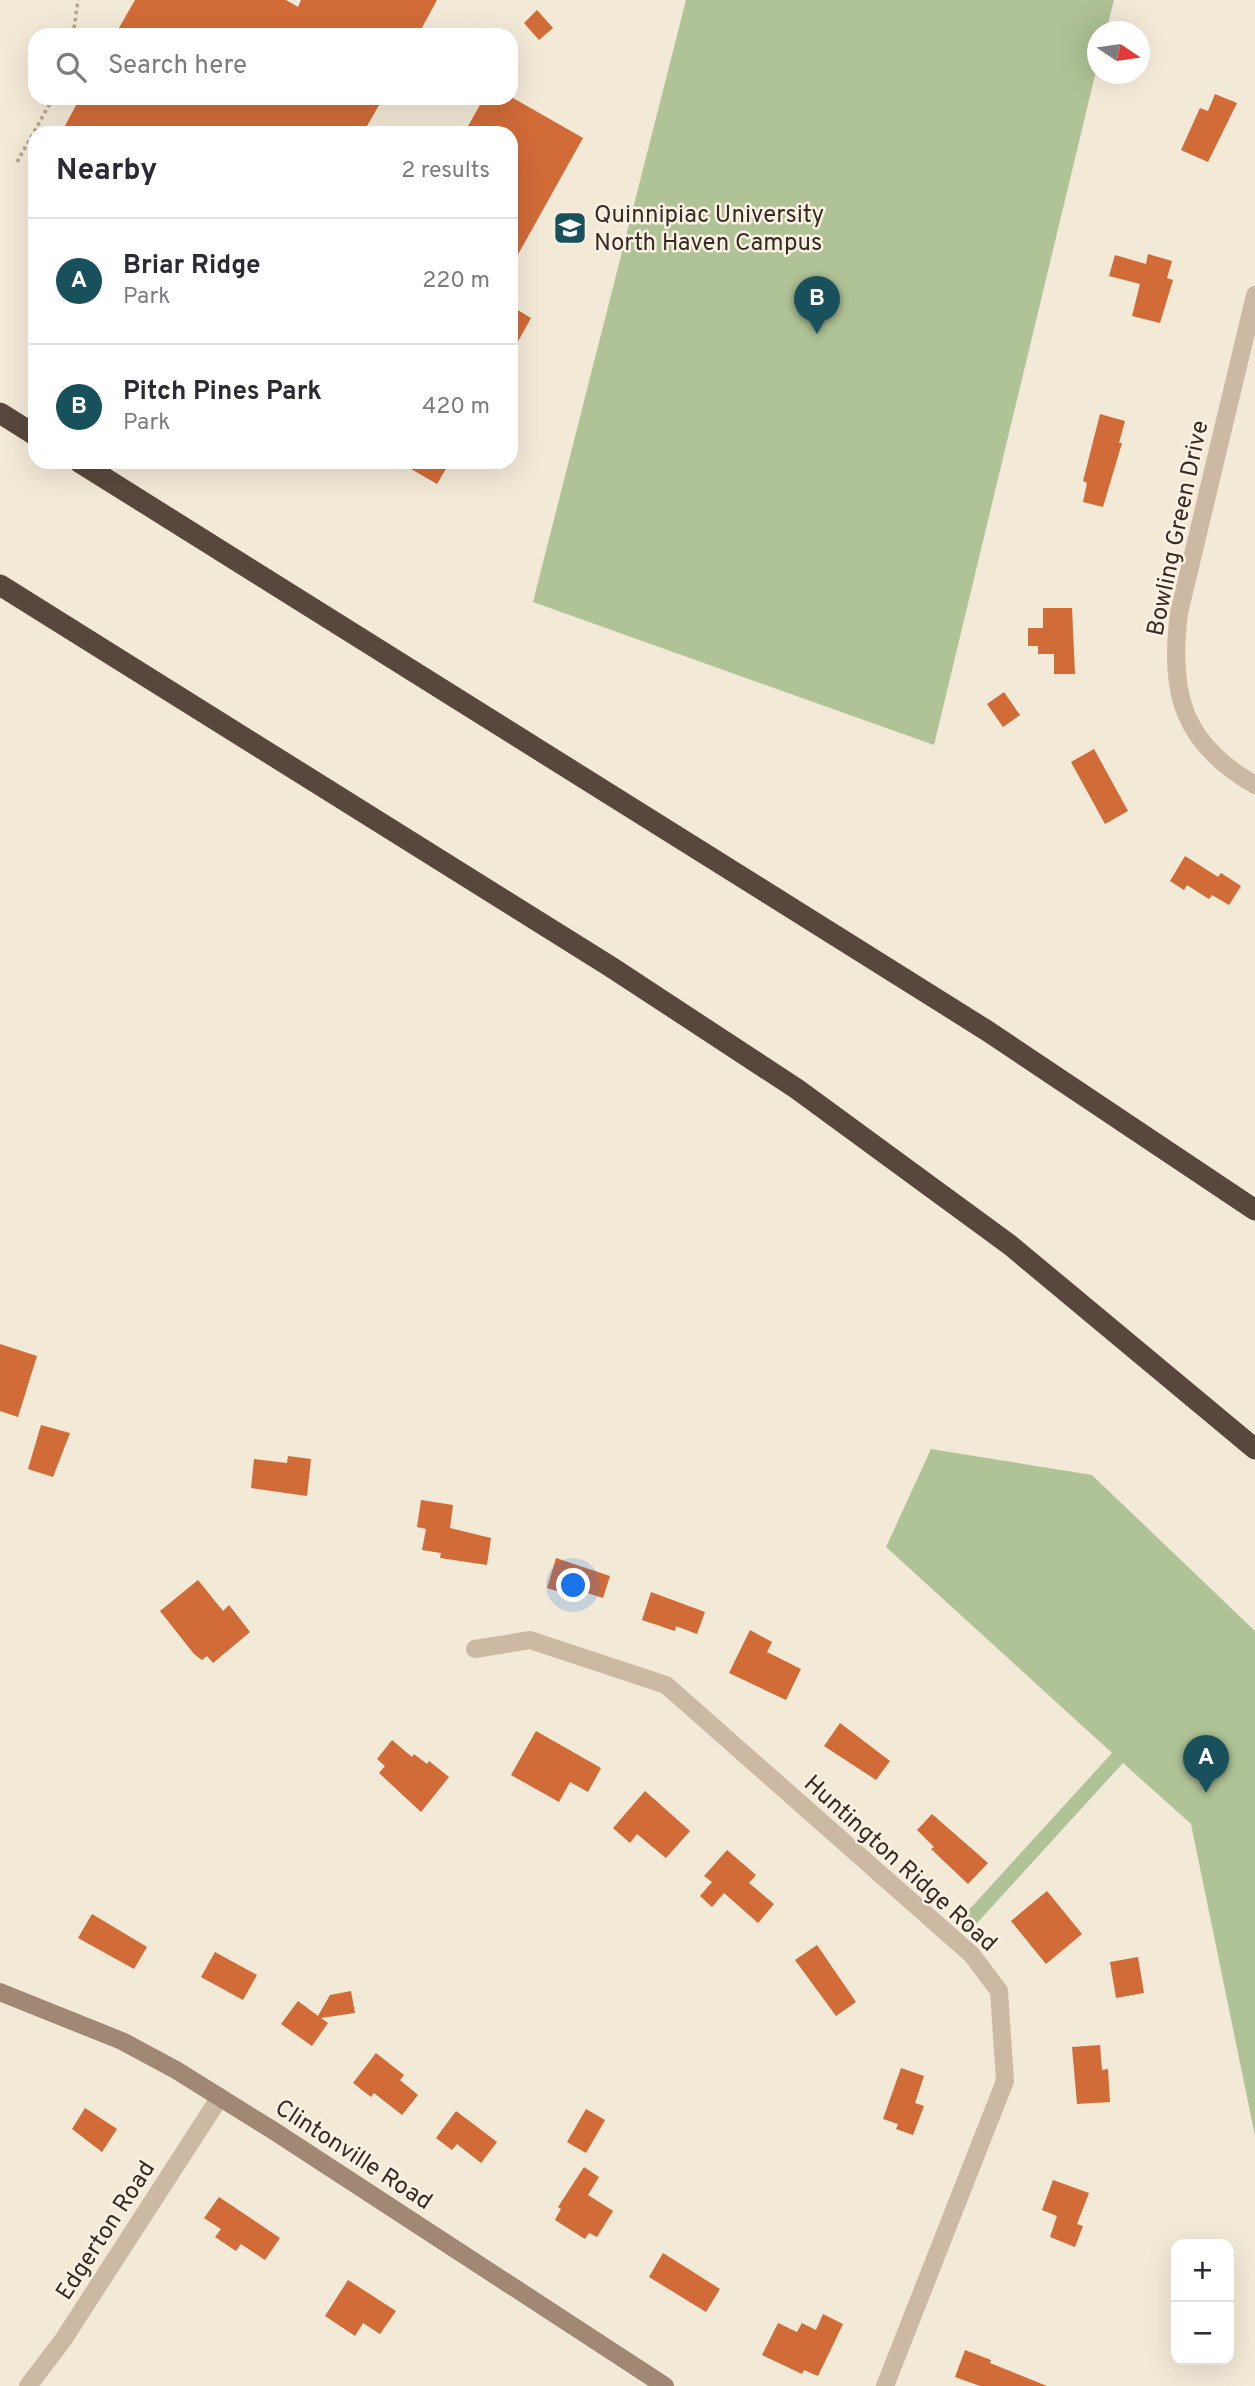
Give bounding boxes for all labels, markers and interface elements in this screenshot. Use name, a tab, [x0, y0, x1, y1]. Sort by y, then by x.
north arrow	[1087, 21, 1150, 84]
search box	[28, 28, 518, 105]
icon: search	[52, 48, 90, 86]
text: Search here	[108, 50, 247, 83]
text: Nearby	[56, 153, 157, 190]
text: 2 results	[401, 157, 490, 186]
place label: Quinnipiac University North Haven Campus	[594, 201, 824, 259]
school or university icon: Quinnipiac University North Haven Campus	[551, 209, 589, 247]
text: Briar Ridge	[123, 250, 261, 283]
text: A	[71, 267, 87, 296]
text: 220 m	[422, 267, 490, 296]
pin: B	[794, 276, 840, 334]
text: Park	[123, 283, 170, 312]
text: Pitch Pines Park	[123, 376, 322, 409]
text: B	[71, 393, 87, 422]
text: 420 m	[422, 393, 490, 422]
text: Park	[123, 409, 170, 438]
street label: Bowling Green Drive	[1141, 418, 1216, 639]
your location	[556, 1568, 590, 1602]
pin: A	[1183, 1735, 1229, 1793]
street label: Huntington Ridge Road	[797, 1770, 1003, 1959]
street label: Clintonville Road	[269, 2094, 437, 2218]
street label: Edgerton Road	[51, 2156, 163, 2306]
map controls	[1171, 2239, 1234, 2365]
button: +	[1171, 2239, 1234, 2302]
button: −	[1171, 2302, 1234, 2365]

